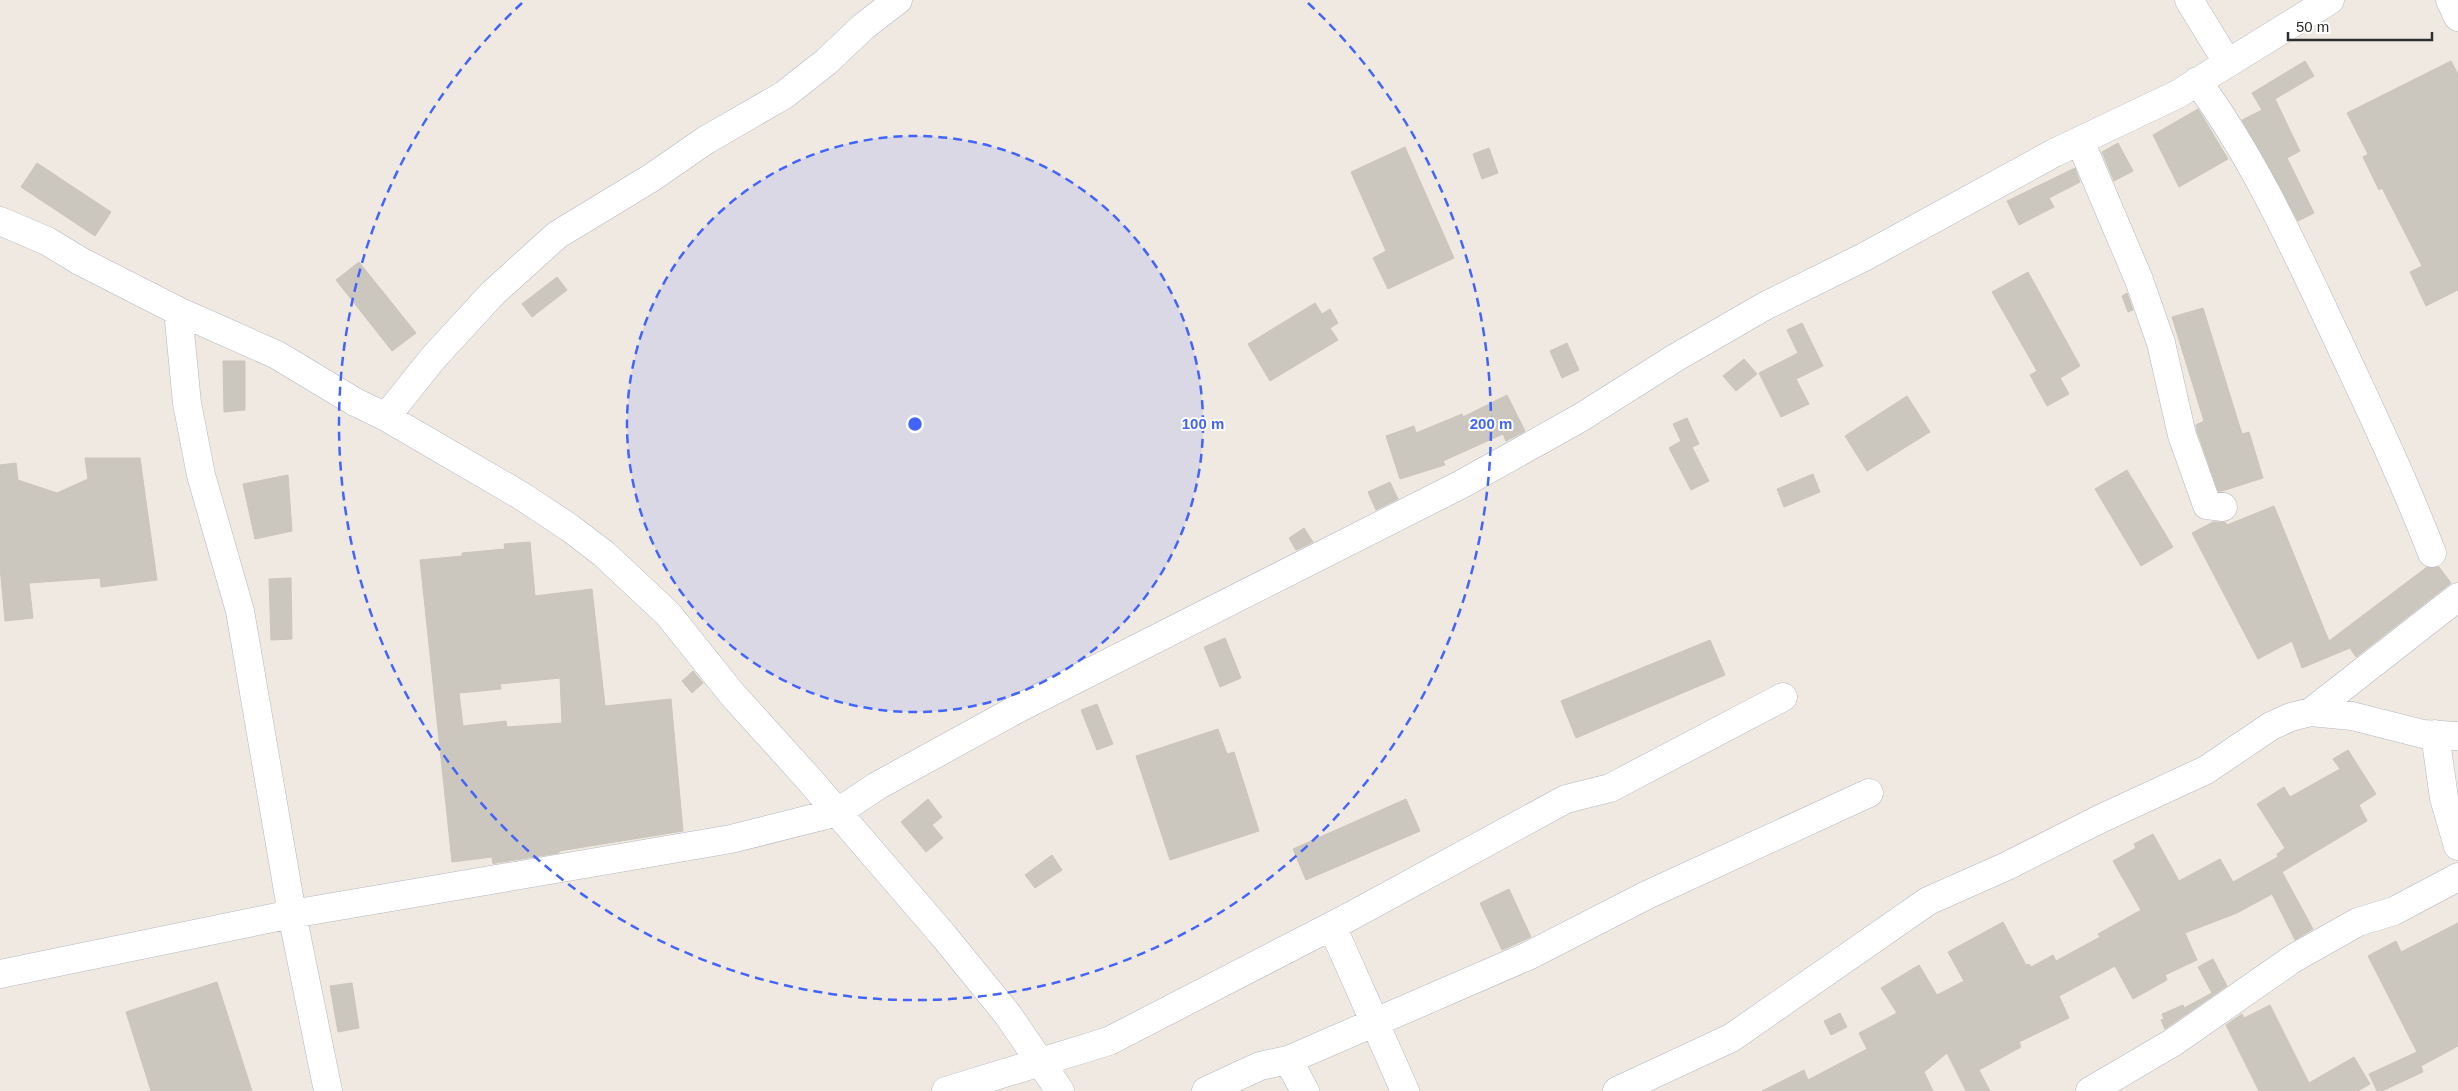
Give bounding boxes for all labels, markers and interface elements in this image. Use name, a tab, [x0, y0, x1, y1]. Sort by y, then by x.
scale bar	[2288, 10, 2432, 42]
text: 50 m	[2296, 18, 2329, 35]
centre of rings	[906, 415, 924, 433]
text: 100 m	[1182, 415, 1224, 432]
text: 200 m	[1470, 415, 1512, 432]

